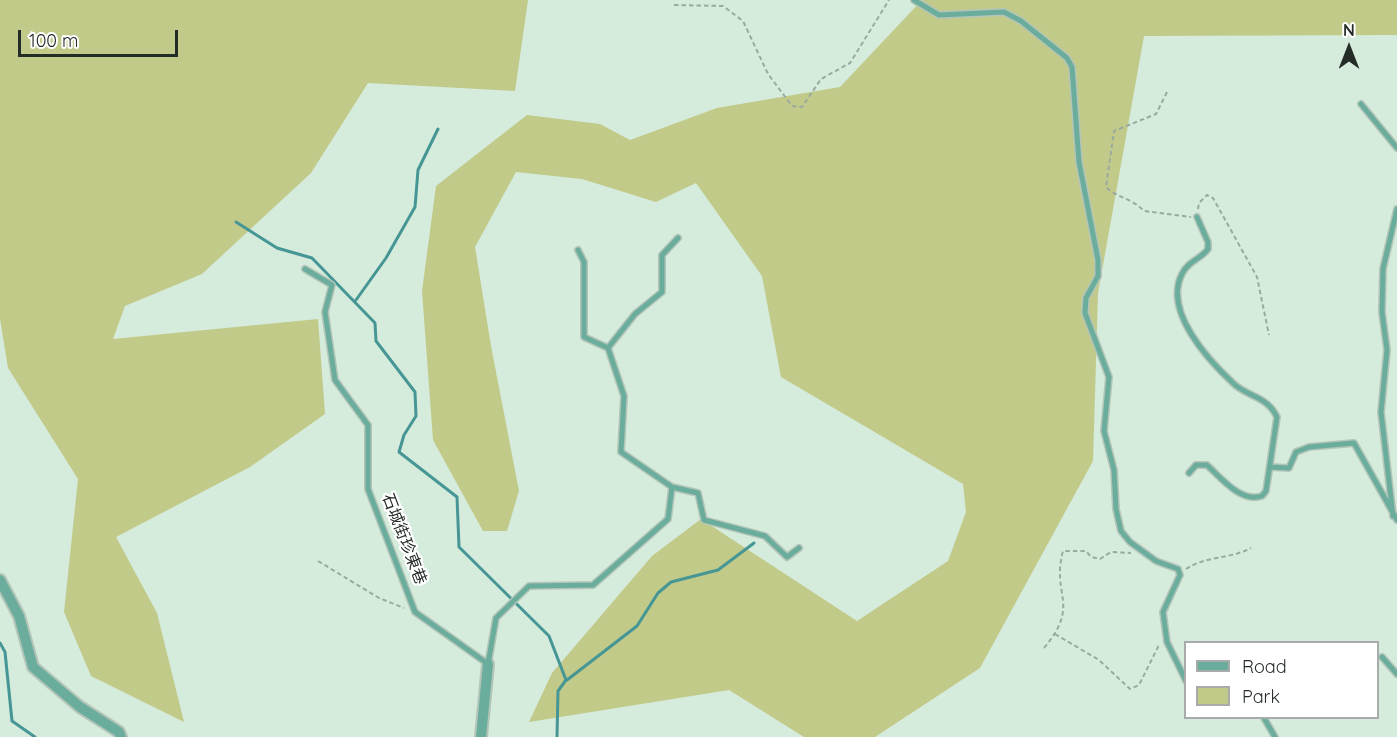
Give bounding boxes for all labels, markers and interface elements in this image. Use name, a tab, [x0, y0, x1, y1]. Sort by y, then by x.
scale bar	[21, 18, 182, 56]
north arrow	[1319, 18, 1379, 78]
text: N	[1343, 20, 1355, 40]
text: 100 m	[29, 29, 78, 52]
street label: 石城街珍東巷	[378, 491, 430, 587]
legend	[1184, 641, 1379, 719]
text: Road	[1242, 655, 1287, 678]
text: Park	[1242, 685, 1280, 708]

